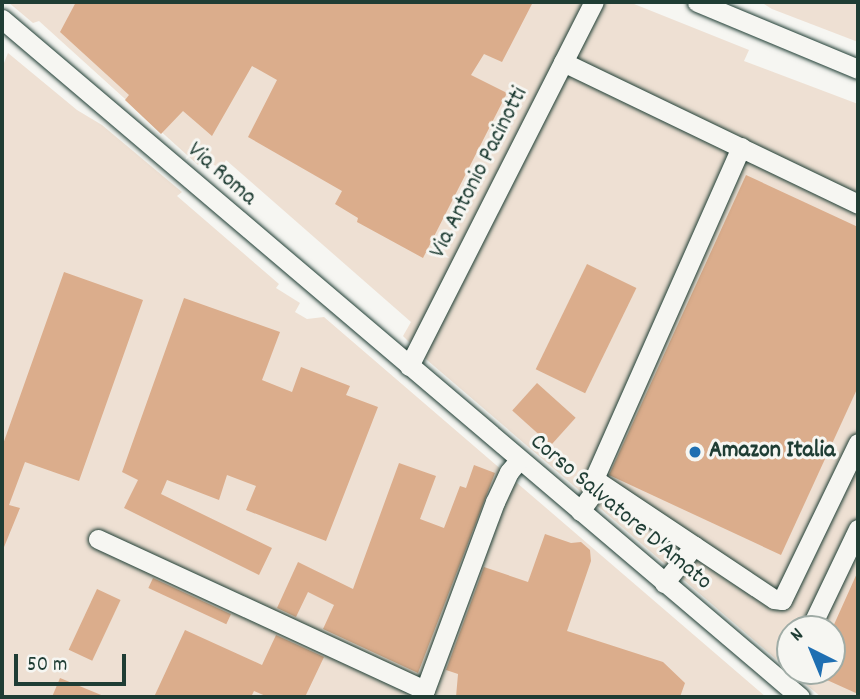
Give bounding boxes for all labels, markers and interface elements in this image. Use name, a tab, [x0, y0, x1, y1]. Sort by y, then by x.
street label: Via Antonio Pacinotti	[424, 83, 536, 263]
street label: Via Roma	[180, 137, 262, 213]
street label: Corso Salvatore D'Amato	[523, 429, 717, 597]
place label: Amazon Italia	[709, 438, 835, 466]
marker: Amazon Italia	[687, 444, 703, 460]
north arrow	[776, 615, 846, 685]
text: N	[785, 623, 810, 649]
scale bar	[18, 640, 130, 684]
text: 50 m	[27, 651, 67, 681]

